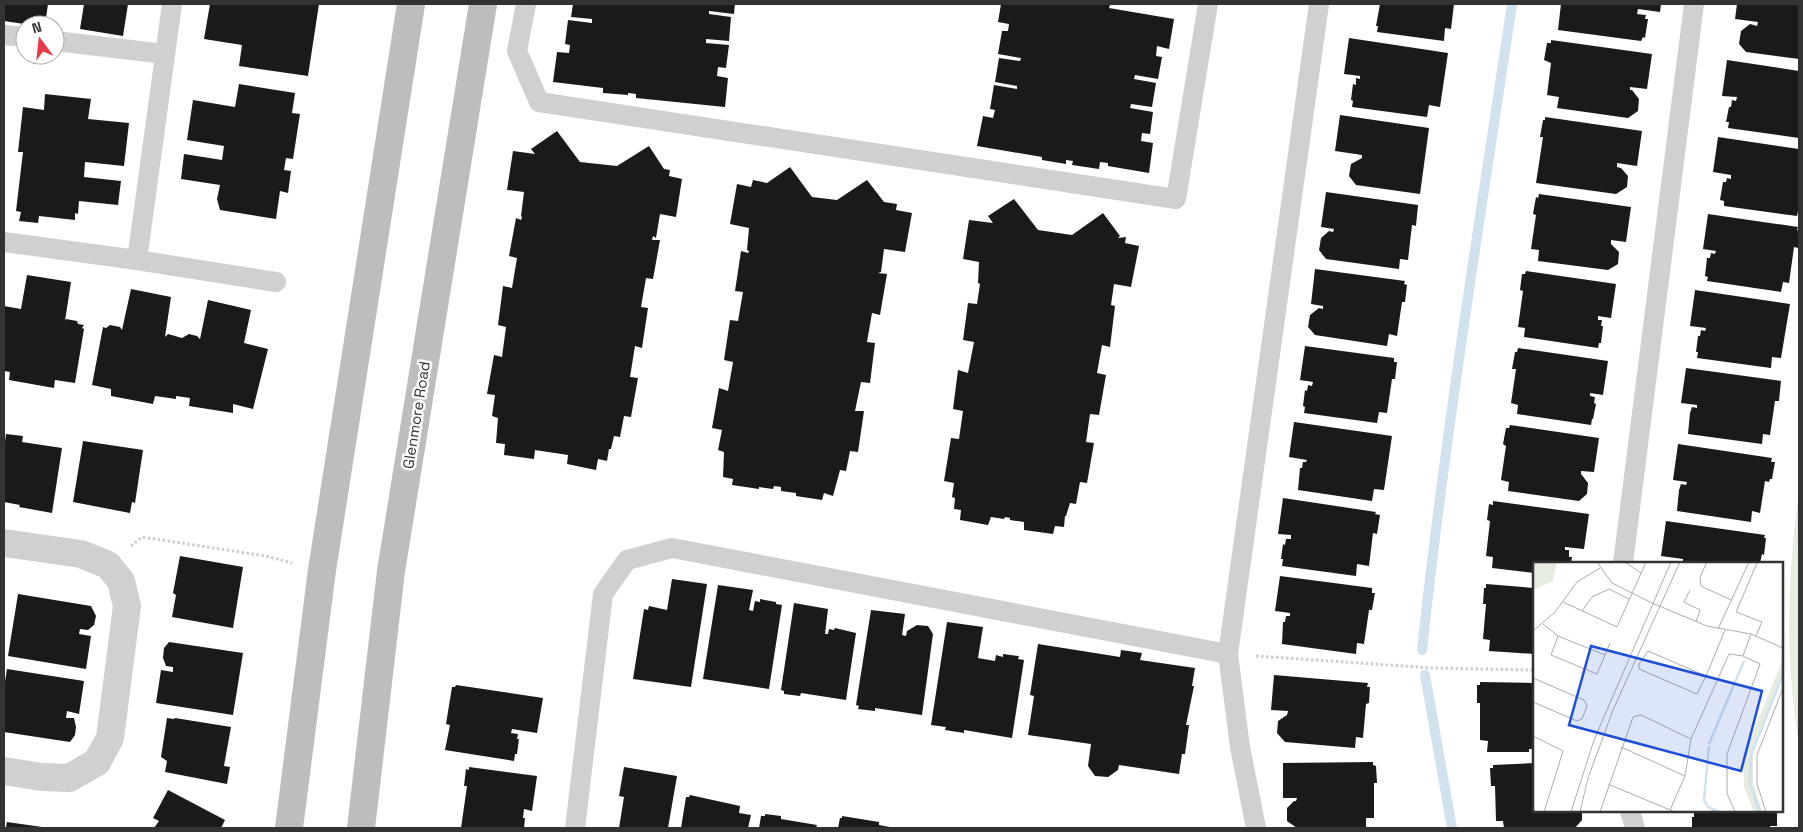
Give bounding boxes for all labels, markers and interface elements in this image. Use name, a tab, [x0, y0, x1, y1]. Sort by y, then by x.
north arrow	[15, 15, 65, 65]
text: N	[30, 18, 44, 37]
street label: Glenmore Road	[398, 360, 434, 470]
inset map	[1533, 562, 1783, 812]

